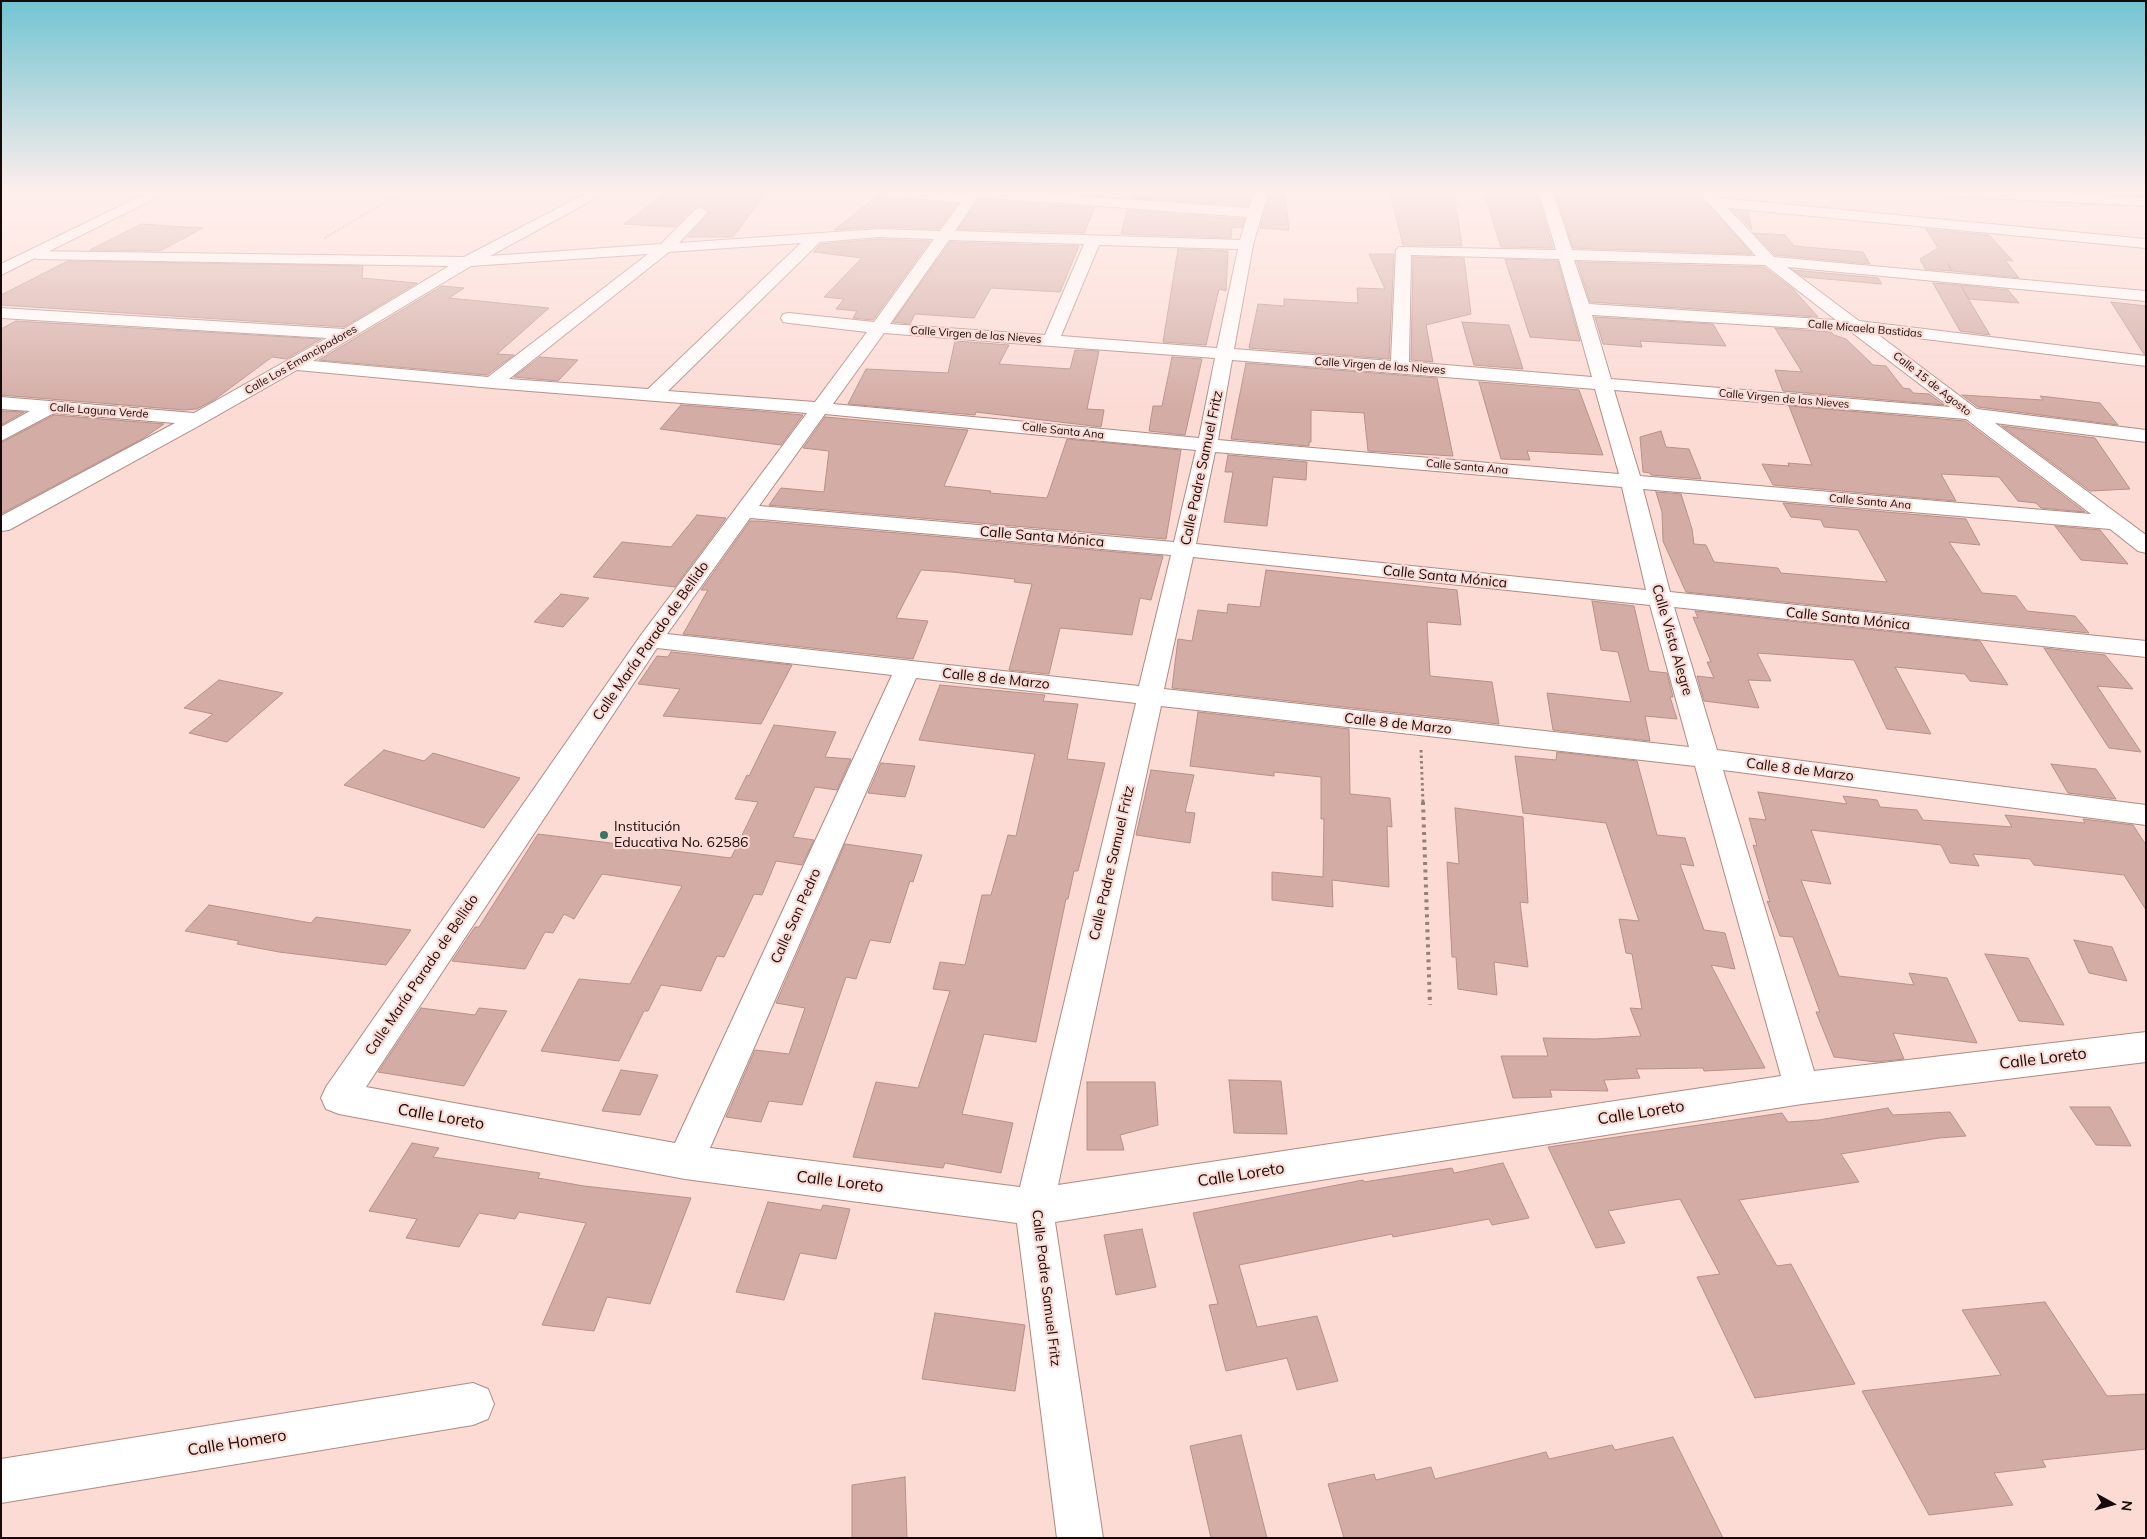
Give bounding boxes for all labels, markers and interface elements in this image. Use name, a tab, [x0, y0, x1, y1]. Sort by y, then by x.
street label: Calle Micaela Bastidas	[1807, 317, 1923, 341]
street label: Calle Los Emancipadores	[243, 322, 359, 398]
street label: Calle Virgen de las Nieves	[910, 324, 1042, 346]
street label: Calle 15 de Agosto	[1890, 349, 1974, 419]
street label: Calle Virgen de las Nieves	[1314, 355, 1446, 377]
street label: Calle Virgen de las Nieves	[1718, 387, 1850, 411]
street label: Calle Padre Samuel Fritz	[1177, 389, 1227, 547]
street label: Calle Laguna Verde	[49, 401, 149, 421]
street label: Calle Santa Ana	[1021, 420, 1105, 442]
street label: Calle Santa Ana	[1425, 457, 1509, 477]
street label: Calle Santa Ana	[1828, 492, 1912, 512]
street label: Calle Santa Mónica	[979, 523, 1105, 551]
street label: Calle María Parado de Bellido	[590, 558, 712, 724]
street label: Calle Santa Mónica	[1382, 562, 1508, 592]
street label: Calle Vista Alegre	[1648, 582, 1696, 698]
street label: Calle Santa Mónica	[1785, 604, 1911, 634]
street label: Calle 8 de Marzo	[941, 665, 1051, 693]
street label: Calle 8 de Marzo	[1343, 710, 1453, 738]
street label: Calle 8 de Marzo	[1745, 755, 1855, 785]
street label: Calle Padre Samuel Fritz	[1086, 784, 1138, 942]
place label: Institución Educativa No. 62586	[614, 819, 749, 852]
marker: Institución Educativa No. 62586	[598, 829, 610, 841]
street label: Calle San Pedro	[767, 866, 825, 966]
street label: Calle María Parado de Bellido	[362, 891, 482, 1059]
street label: Calle Loreto	[1998, 1044, 2088, 1074]
street label: Calle Loreto	[1596, 1097, 1686, 1129]
street label: Calle Loreto	[396, 1100, 486, 1134]
street label: Calle Loreto	[1196, 1159, 1286, 1191]
street label: Calle Loreto	[795, 1167, 885, 1197]
street label: Calle Padre Samuel Fritz	[1028, 1209, 1064, 1367]
street label: Calle Homero	[186, 1426, 288, 1460]
north arrow	[2087, 1479, 2137, 1529]
text: N	[2117, 1499, 2136, 1512]

